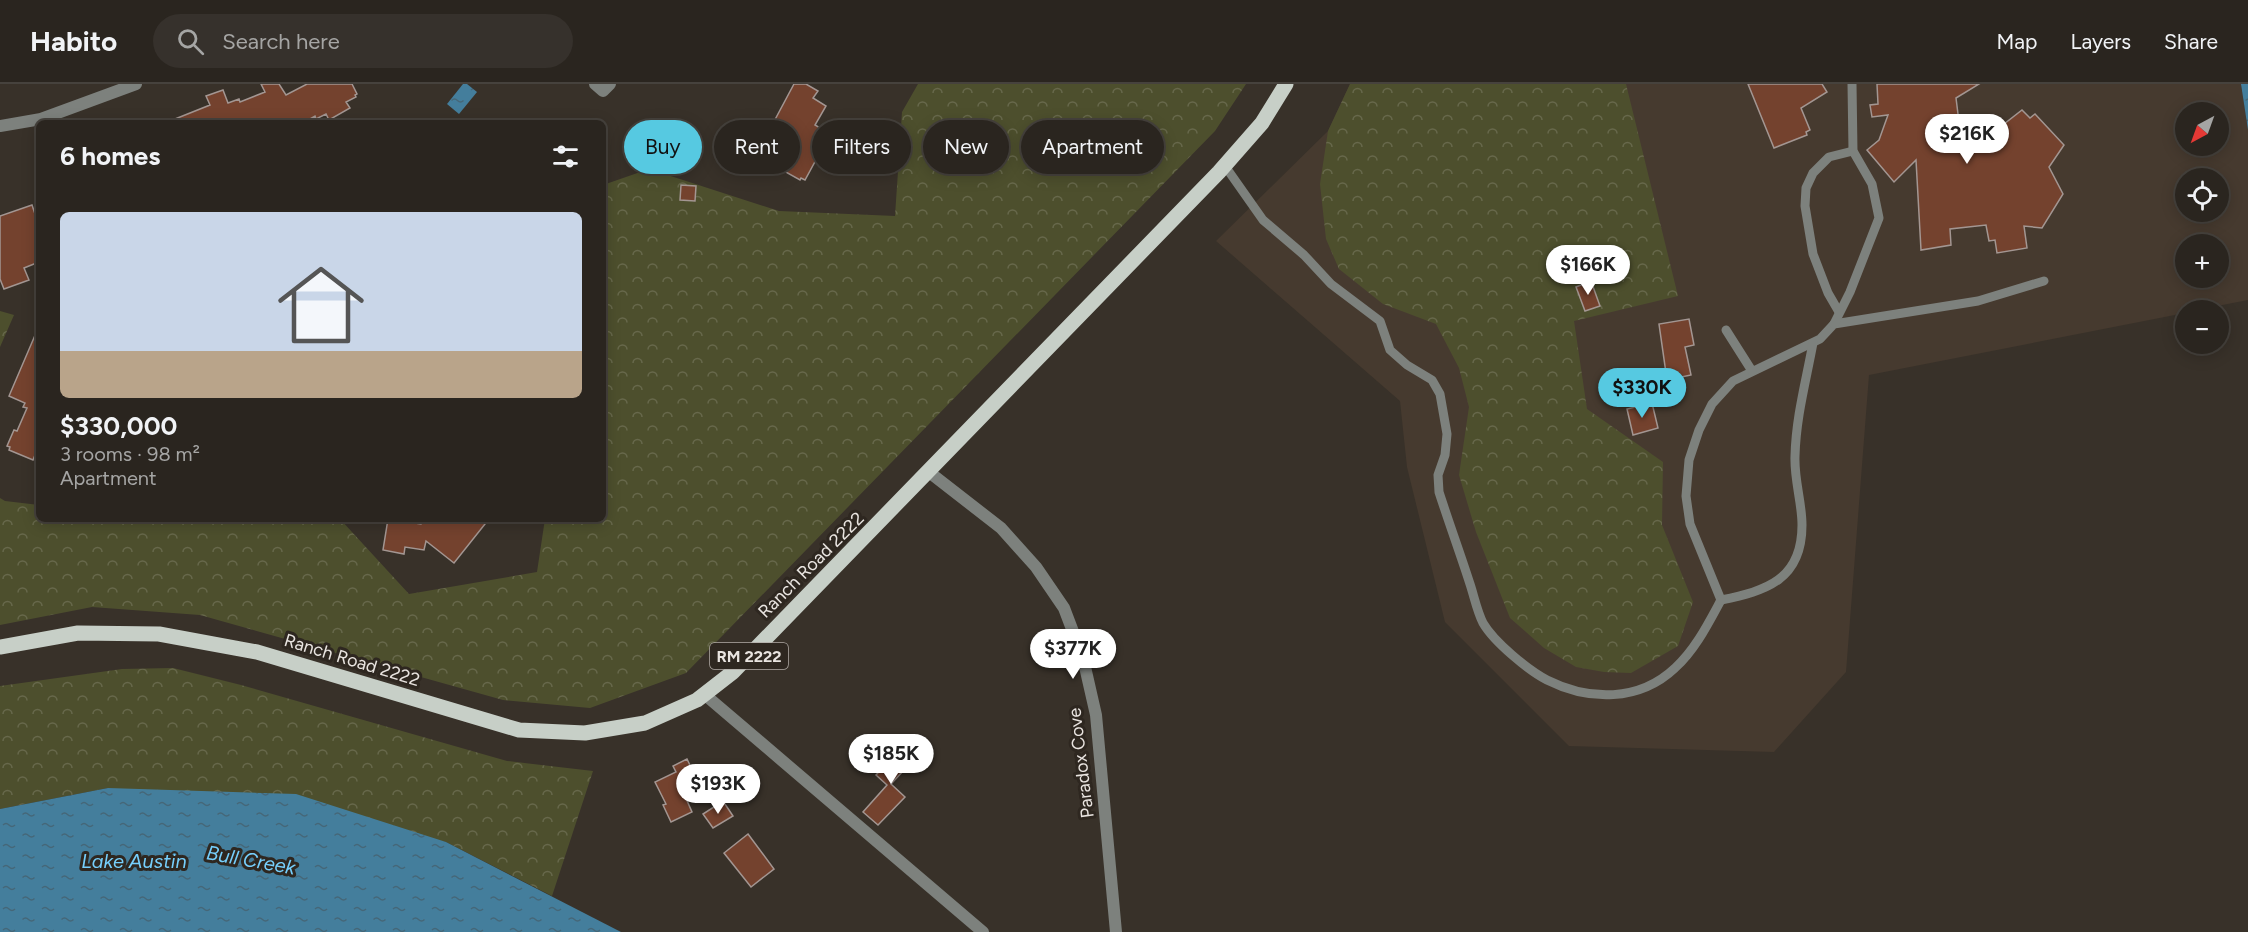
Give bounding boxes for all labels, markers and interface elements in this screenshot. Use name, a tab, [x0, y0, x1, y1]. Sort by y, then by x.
search box	[153, 14, 573, 68]
text: Habito	[30, 24, 117, 58]
icon: search	[174, 25, 207, 58]
text: Search here	[222, 28, 340, 55]
text: Map	[1997, 29, 2037, 54]
text: Layers	[2070, 29, 2131, 54]
text: Share	[2164, 29, 2218, 54]
north arrow	[2175, 102, 2229, 156]
map controls	[2175, 102, 2229, 354]
pin: $216K	[1925, 114, 2009, 165]
chip: Buy	[624, 120, 702, 174]
chip: Rent	[714, 120, 800, 174]
chip: Filters	[812, 120, 911, 174]
chip: New	[923, 120, 1009, 174]
chip: Apartment	[1021, 120, 1164, 174]
text: $216K	[1939, 121, 1995, 145]
text: 6 homes	[60, 140, 160, 172]
icon: filters	[549, 140, 582, 173]
button: locate	[2175, 168, 2229, 222]
button: +	[2175, 234, 2229, 288]
pin: $166K	[1546, 245, 1630, 296]
icon: home	[267, 251, 375, 359]
text: $166K	[1560, 252, 1616, 276]
button: −	[2175, 300, 2229, 354]
pin: $330K	[1600, 368, 1684, 419]
text: $330K	[1612, 375, 1672, 399]
text: $330,000	[60, 410, 177, 442]
text: 3 rooms · 98 m²	[60, 442, 200, 466]
text: Apartment	[60, 466, 157, 490]
street label: Ranch Road 2222	[753, 507, 869, 623]
street label: Ranch Road 2222	[281, 629, 423, 691]
pin: $377K	[1031, 629, 1115, 680]
text: $377K	[1044, 636, 1102, 660]
road number: RM 2222	[710, 643, 788, 669]
street label: Paradox Cove	[1063, 707, 1099, 819]
pin: $185K	[849, 734, 933, 785]
text: $185K	[863, 741, 919, 765]
pin: $193K	[676, 764, 760, 815]
text: $193K	[690, 771, 746, 795]
water label: Bull Creek	[205, 840, 299, 880]
water label: Lake Austin	[81, 849, 187, 873]

